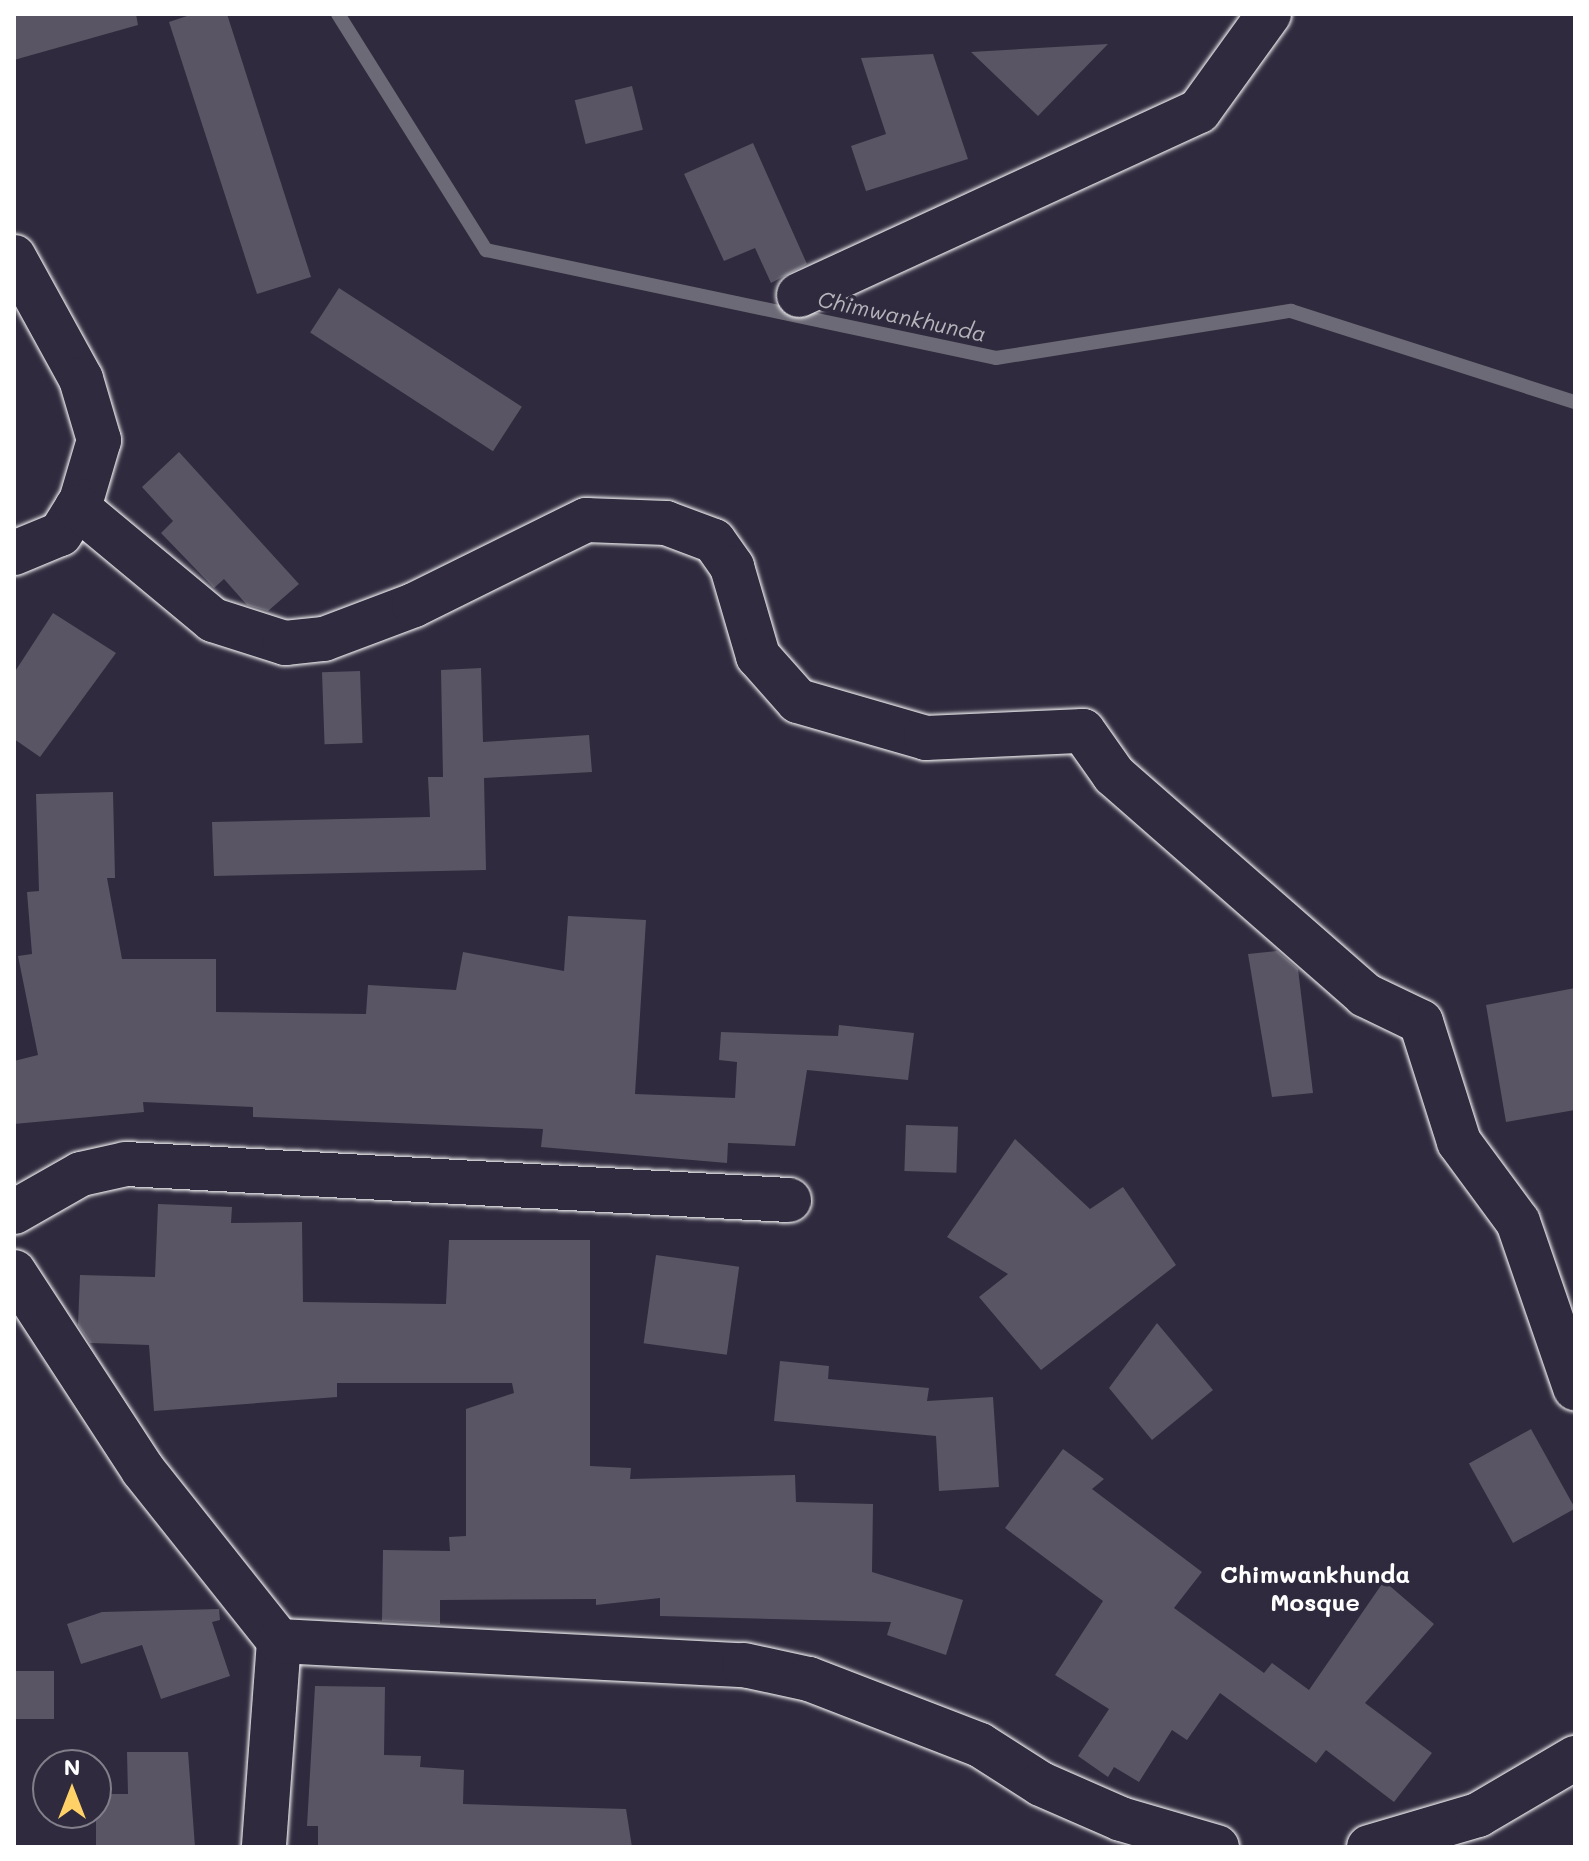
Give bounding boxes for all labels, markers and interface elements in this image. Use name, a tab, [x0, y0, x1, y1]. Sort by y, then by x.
water label: Chimwankhunda	[815, 285, 989, 347]
district label: Chimwankhunda Mosque	[1220, 1560, 1410, 1616]
north arrow	[32, 1749, 112, 1829]
text: N	[64, 1752, 80, 1781]

